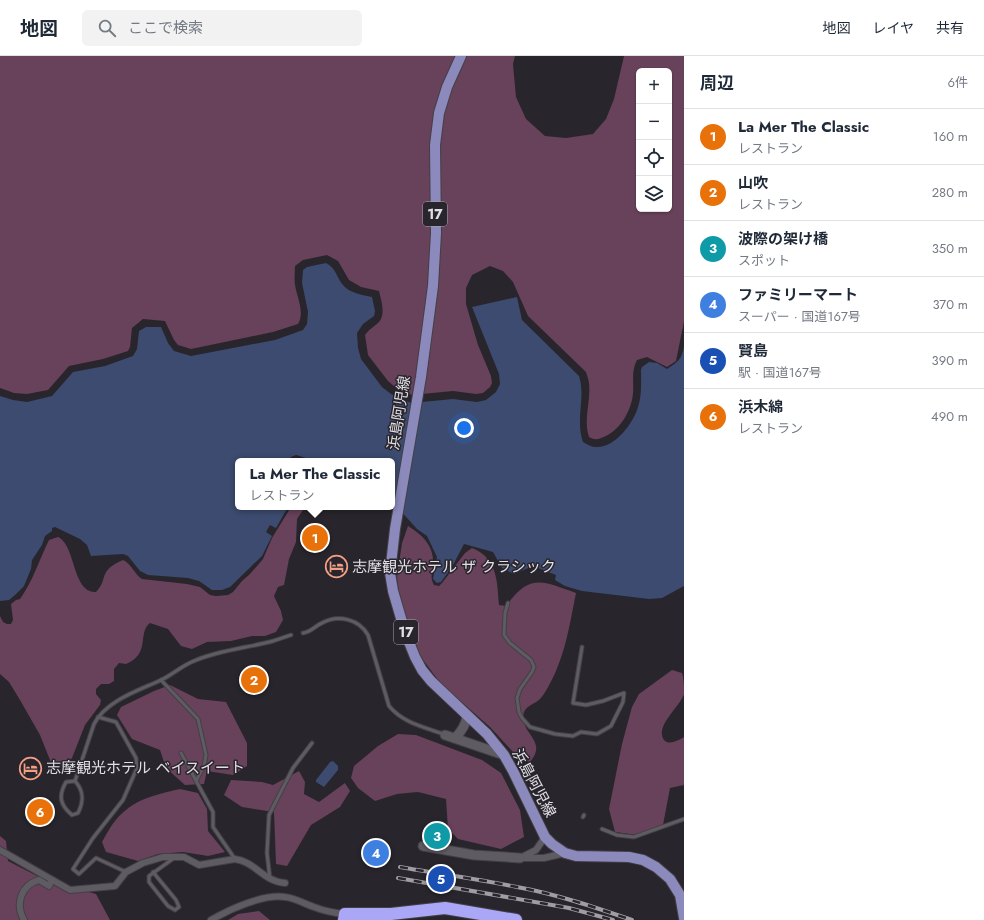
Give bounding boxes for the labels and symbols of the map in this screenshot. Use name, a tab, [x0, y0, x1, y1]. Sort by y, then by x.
road number: 17	[423, 202, 447, 226]
street label: 浜島阿児線	[382, 374, 416, 452]
your location	[454, 418, 474, 438]
pin: 1	[302, 523, 328, 553]
hotel icon: 志摩観光ホテル ザ クラシック	[323, 554, 349, 580]
place label: 志摩観光ホテル ザ クラシック	[352, 556, 556, 578]
road number: 17	[394, 620, 418, 644]
pin: 2	[241, 665, 267, 695]
street label: 浜島阿児線	[507, 745, 561, 821]
hotel icon: 志摩観光ホテル ベイスイート	[18, 755, 44, 781]
place label: 志摩観光ホテル ベイスイート	[46, 757, 245, 779]
pin: 6	[27, 797, 53, 827]
pin: 3	[424, 821, 450, 851]
pin: 4	[363, 838, 389, 868]
pin: 5	[428, 864, 454, 894]

